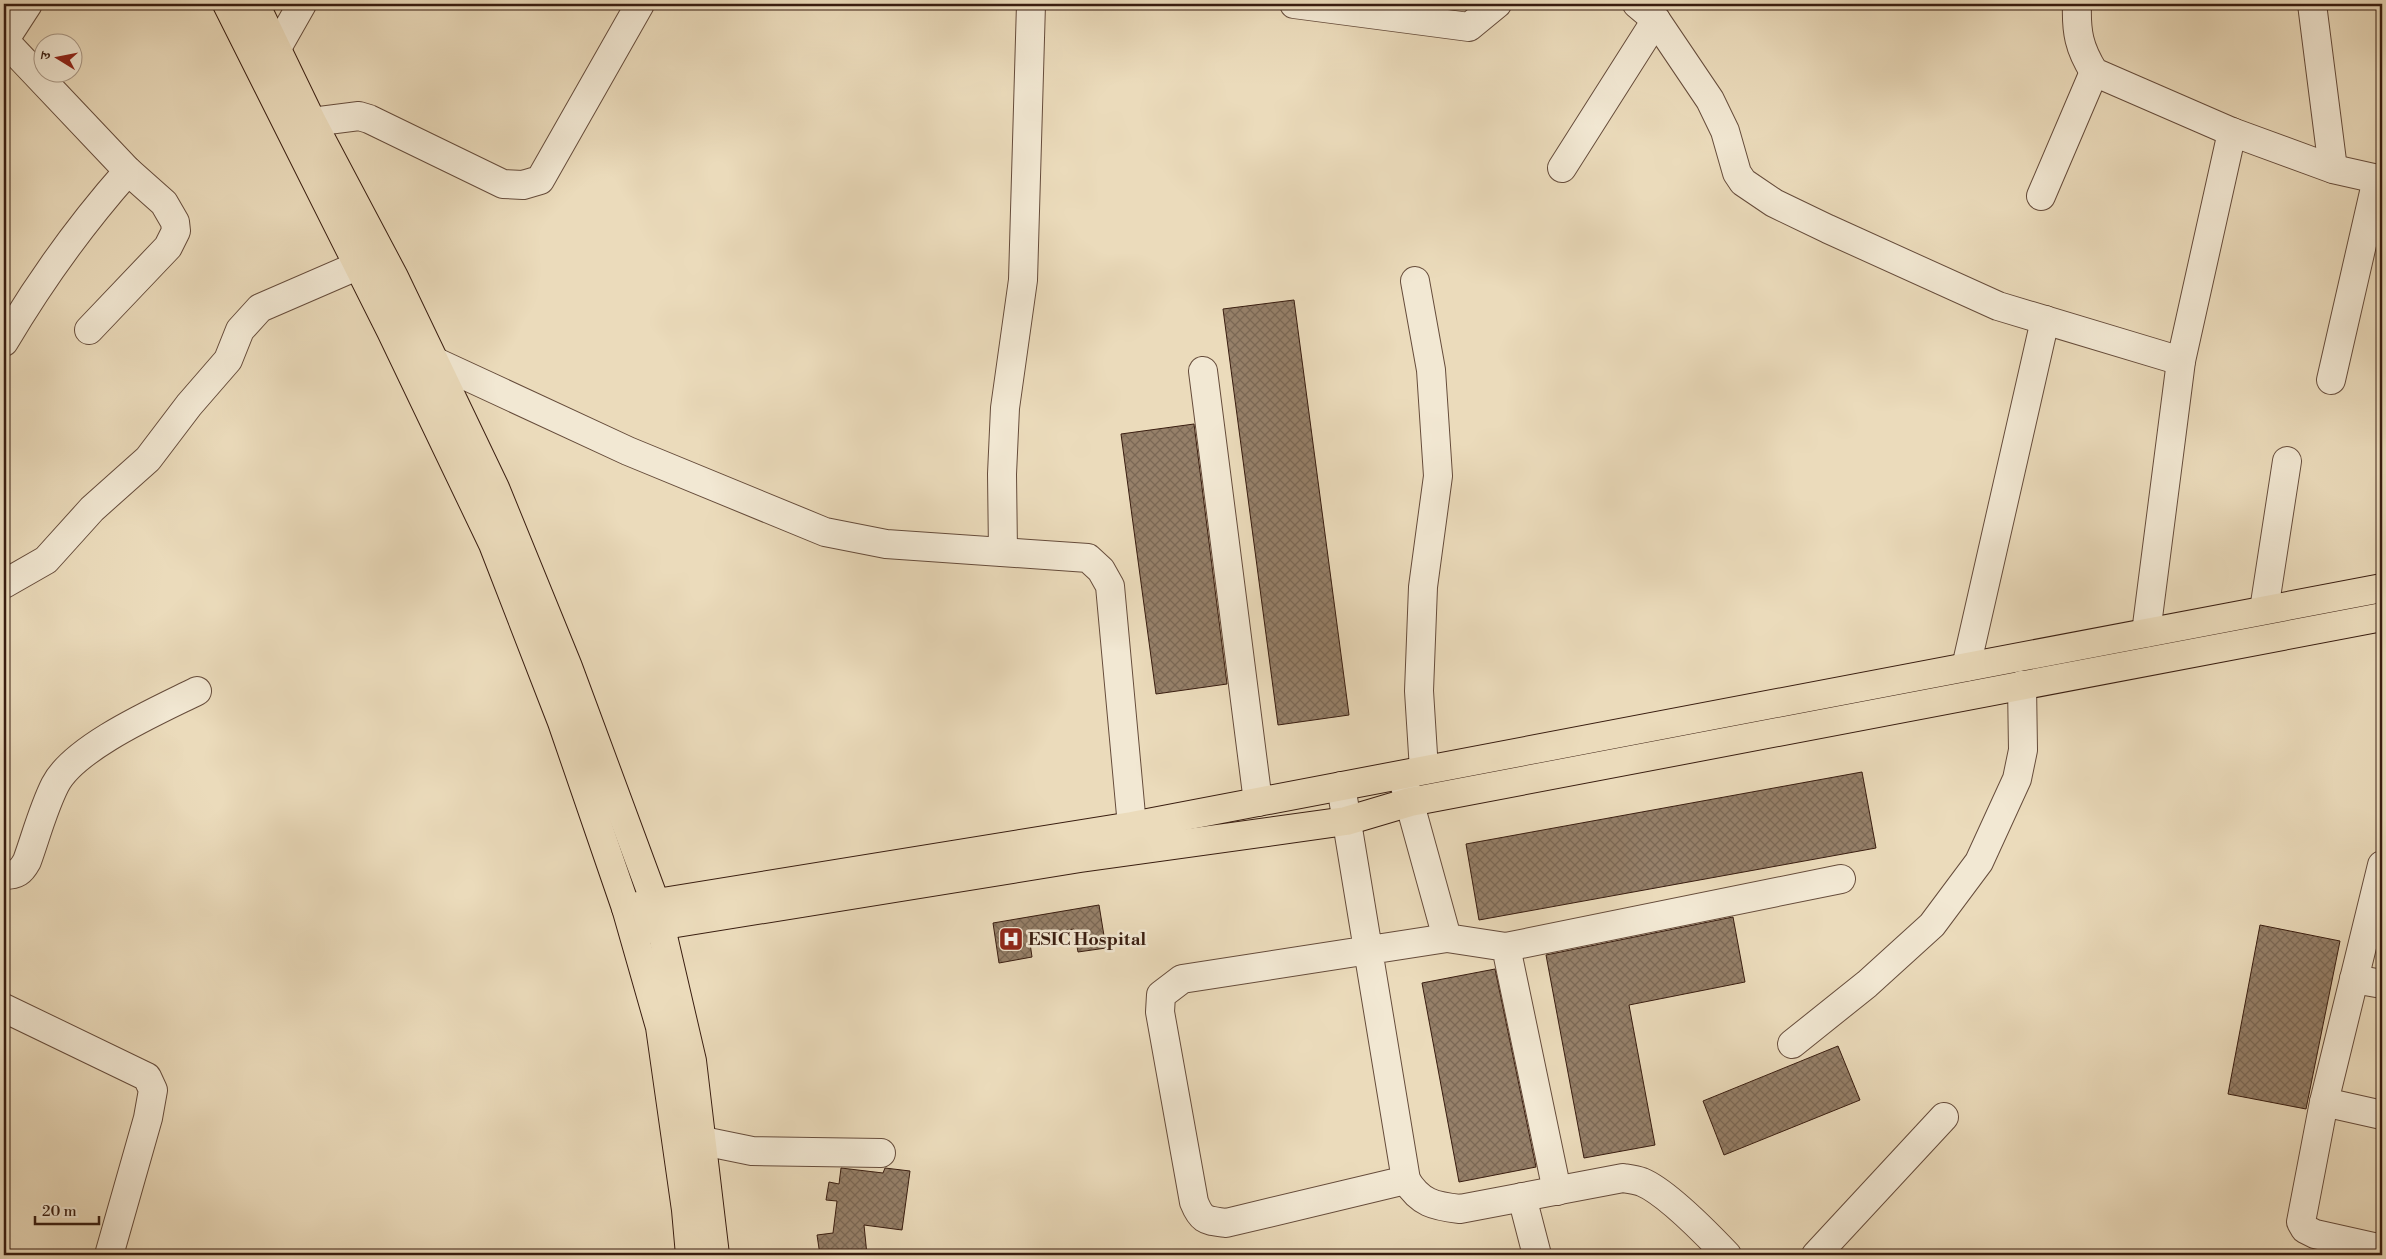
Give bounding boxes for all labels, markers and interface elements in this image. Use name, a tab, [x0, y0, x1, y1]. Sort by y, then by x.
north arrow	[32, 32, 82, 82]
text: उ	[37, 50, 56, 62]
hospital icon: ESIC Hospital	[998, 926, 1024, 952]
place label: ESIC Hospital	[1028, 928, 1146, 951]
scale bar	[35, 1194, 99, 1226]
text: 20 m	[42, 1202, 77, 1221]

